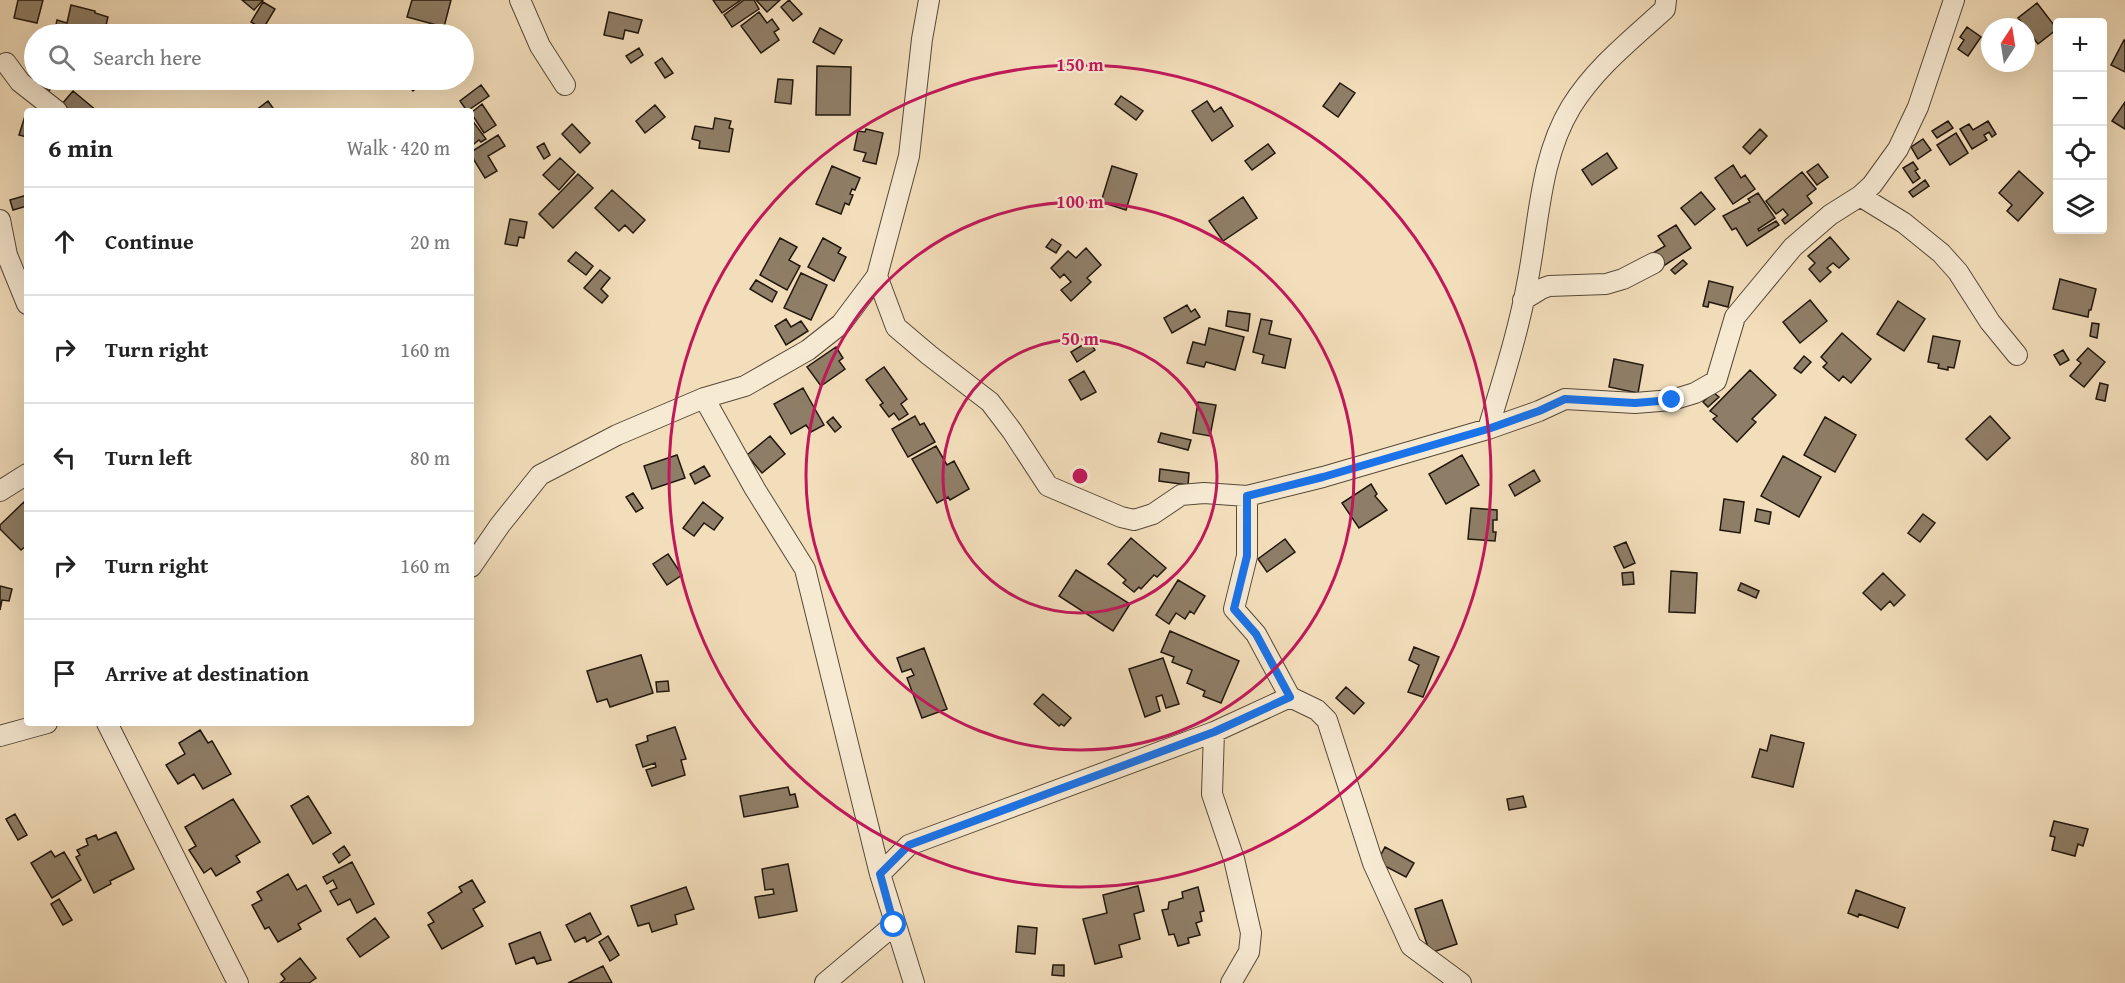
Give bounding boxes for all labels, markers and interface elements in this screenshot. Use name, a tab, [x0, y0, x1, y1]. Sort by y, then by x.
north arrow	[1981, 18, 2035, 72]
map controls	[2053, 18, 2107, 234]
button: +	[2053, 18, 2107, 72]
search box	[24, 24, 474, 90]
icon: search	[45, 41, 78, 74]
text: Search here	[93, 41, 202, 73]
text: 150 m	[1056, 51, 1104, 78]
button: −	[2053, 72, 2107, 126]
button: locate	[2053, 126, 2107, 180]
text: 6 min	[48, 128, 113, 167]
text: Walk · 420 m	[347, 133, 450, 162]
button: layers	[2053, 180, 2107, 234]
text: 100 m	[1056, 188, 1104, 215]
icon: ahead	[48, 225, 81, 258]
text: Continue	[105, 225, 194, 257]
text: 20 m	[410, 227, 450, 256]
text: 50 m	[1061, 325, 1100, 352]
icon: right	[48, 333, 81, 366]
text: Turn right	[105, 333, 208, 365]
text: 160 m	[400, 335, 450, 364]
route end	[1658, 386, 1684, 412]
icon: left	[48, 441, 81, 474]
text: Turn left	[105, 441, 192, 473]
text: 80 m	[410, 443, 450, 472]
centre of rings	[1070, 466, 1090, 486]
icon: right	[48, 549, 81, 582]
text: Turn right	[105, 549, 208, 581]
text: 160 m	[400, 551, 450, 580]
icon: arrive	[48, 657, 81, 690]
text: Arrive at destination	[105, 657, 309, 689]
route start	[880, 911, 906, 937]

